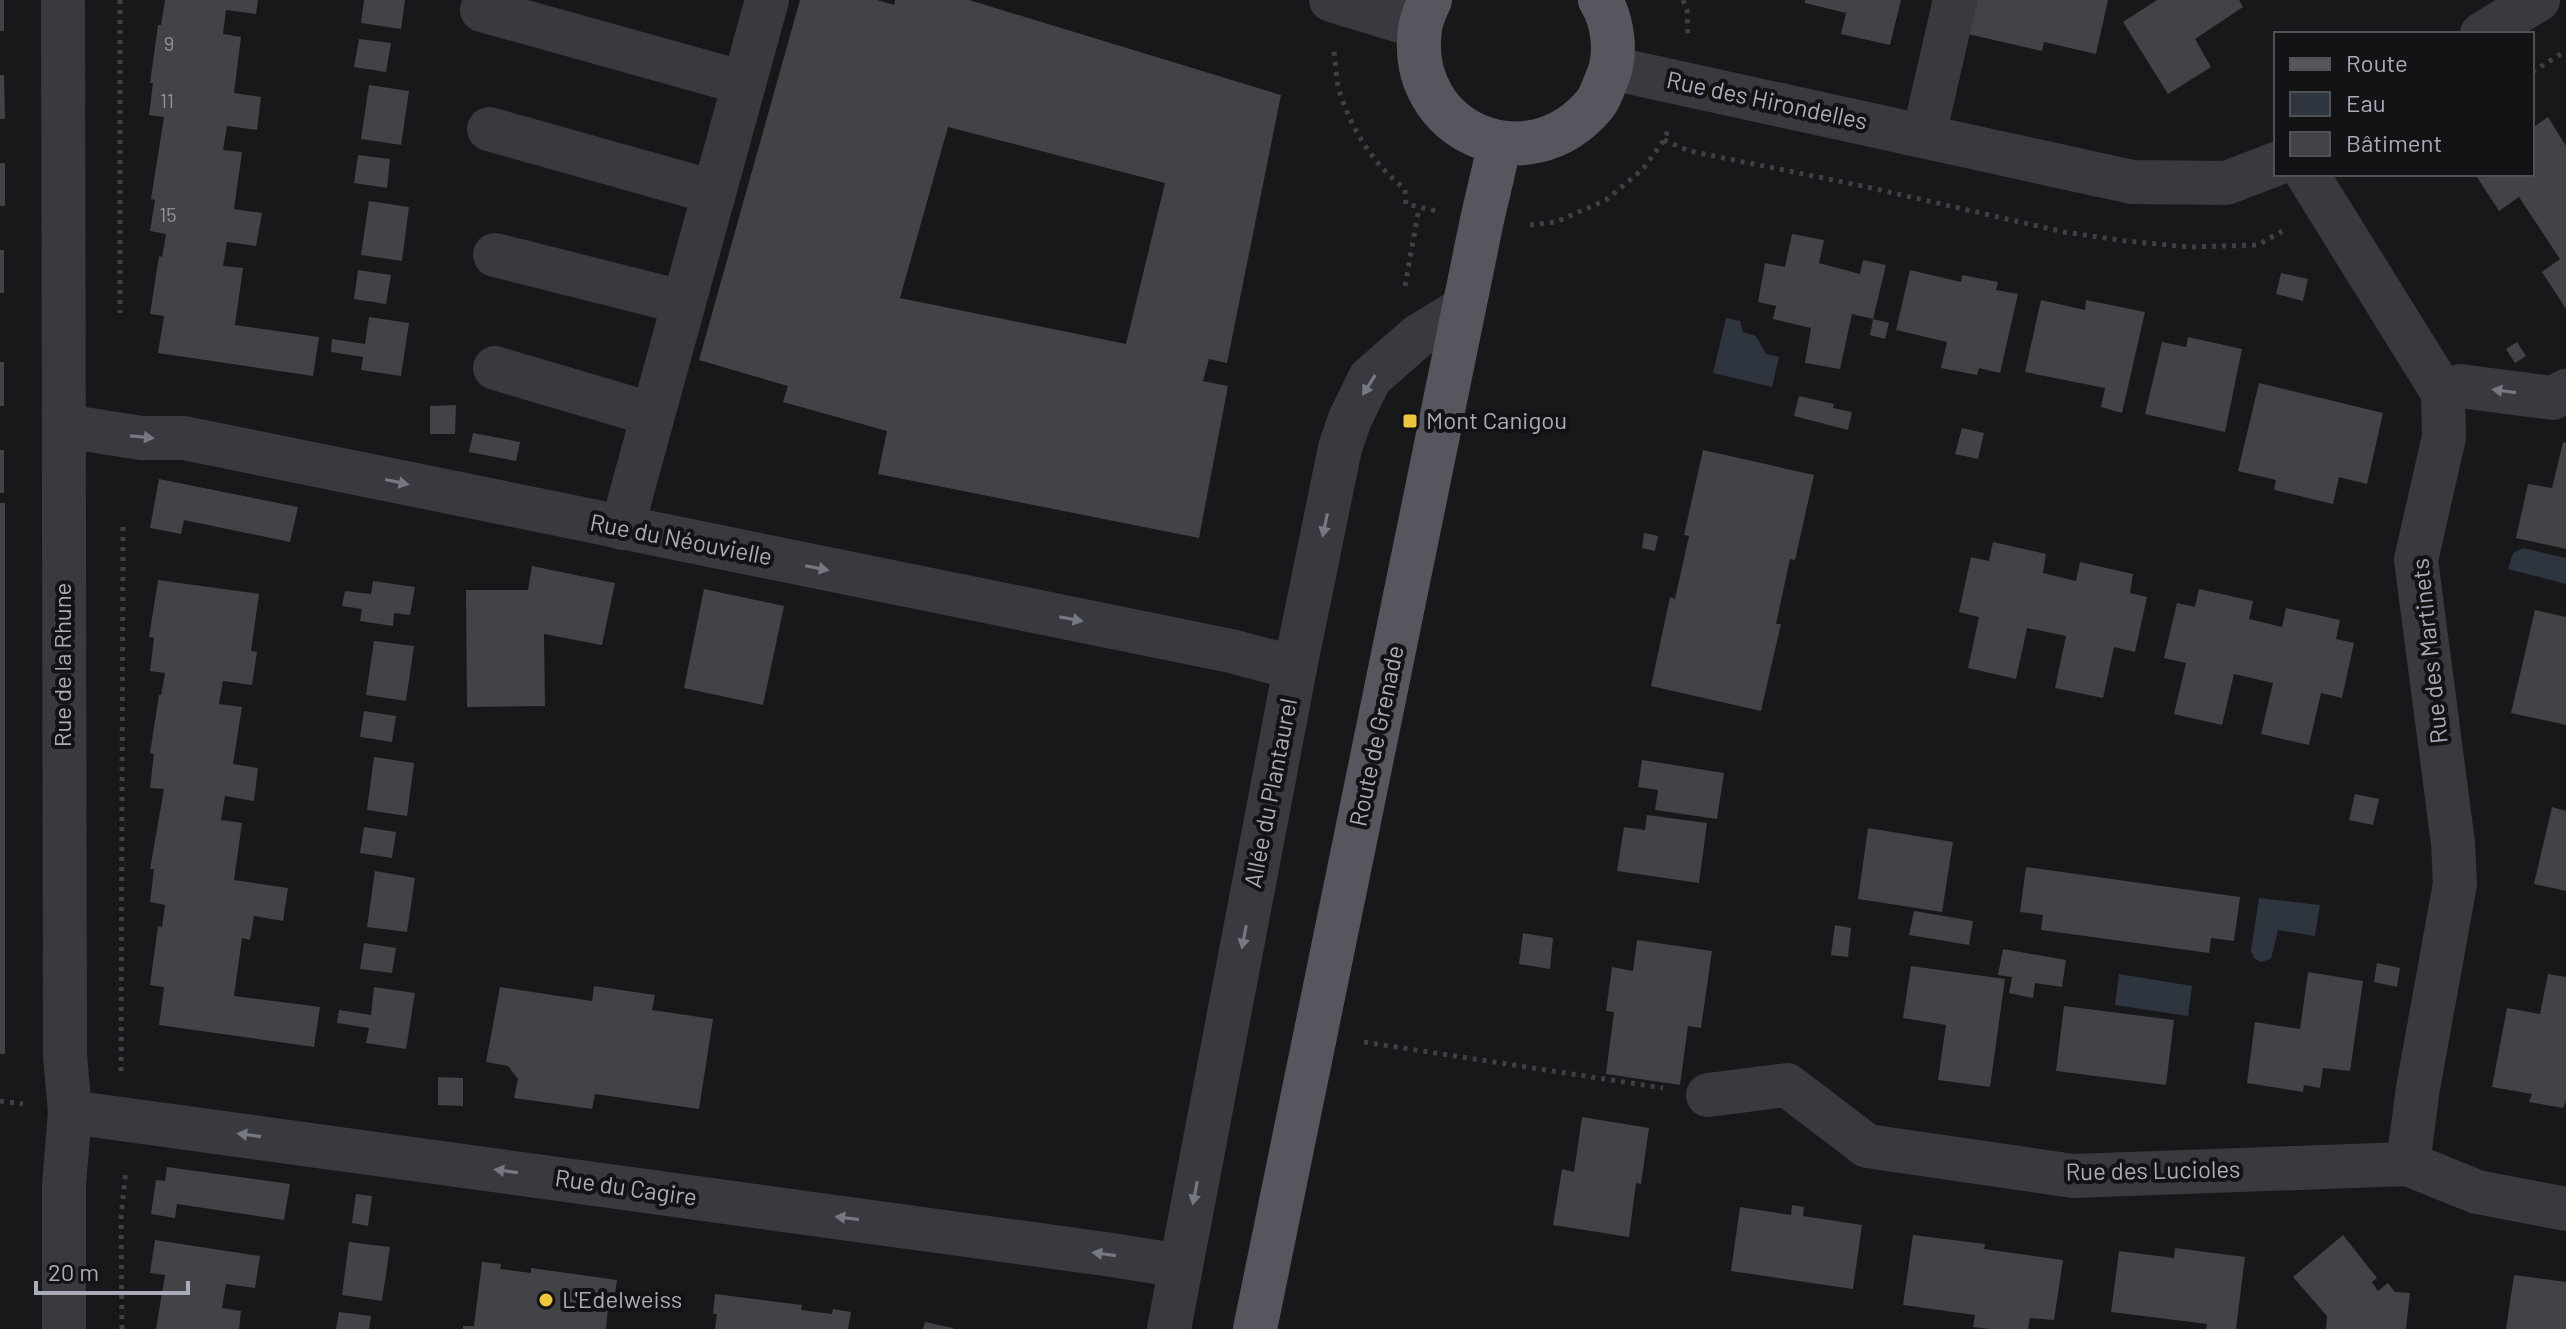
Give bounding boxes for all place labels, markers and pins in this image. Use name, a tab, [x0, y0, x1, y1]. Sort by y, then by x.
place label: Mont Canigou	[1426, 405, 1567, 434]
marker: Mont Canigou	[1401, 412, 1419, 430]
place label: L'Edelweiss	[562, 1284, 682, 1313]
marker: L'Edelweiss	[537, 1291, 555, 1309]

